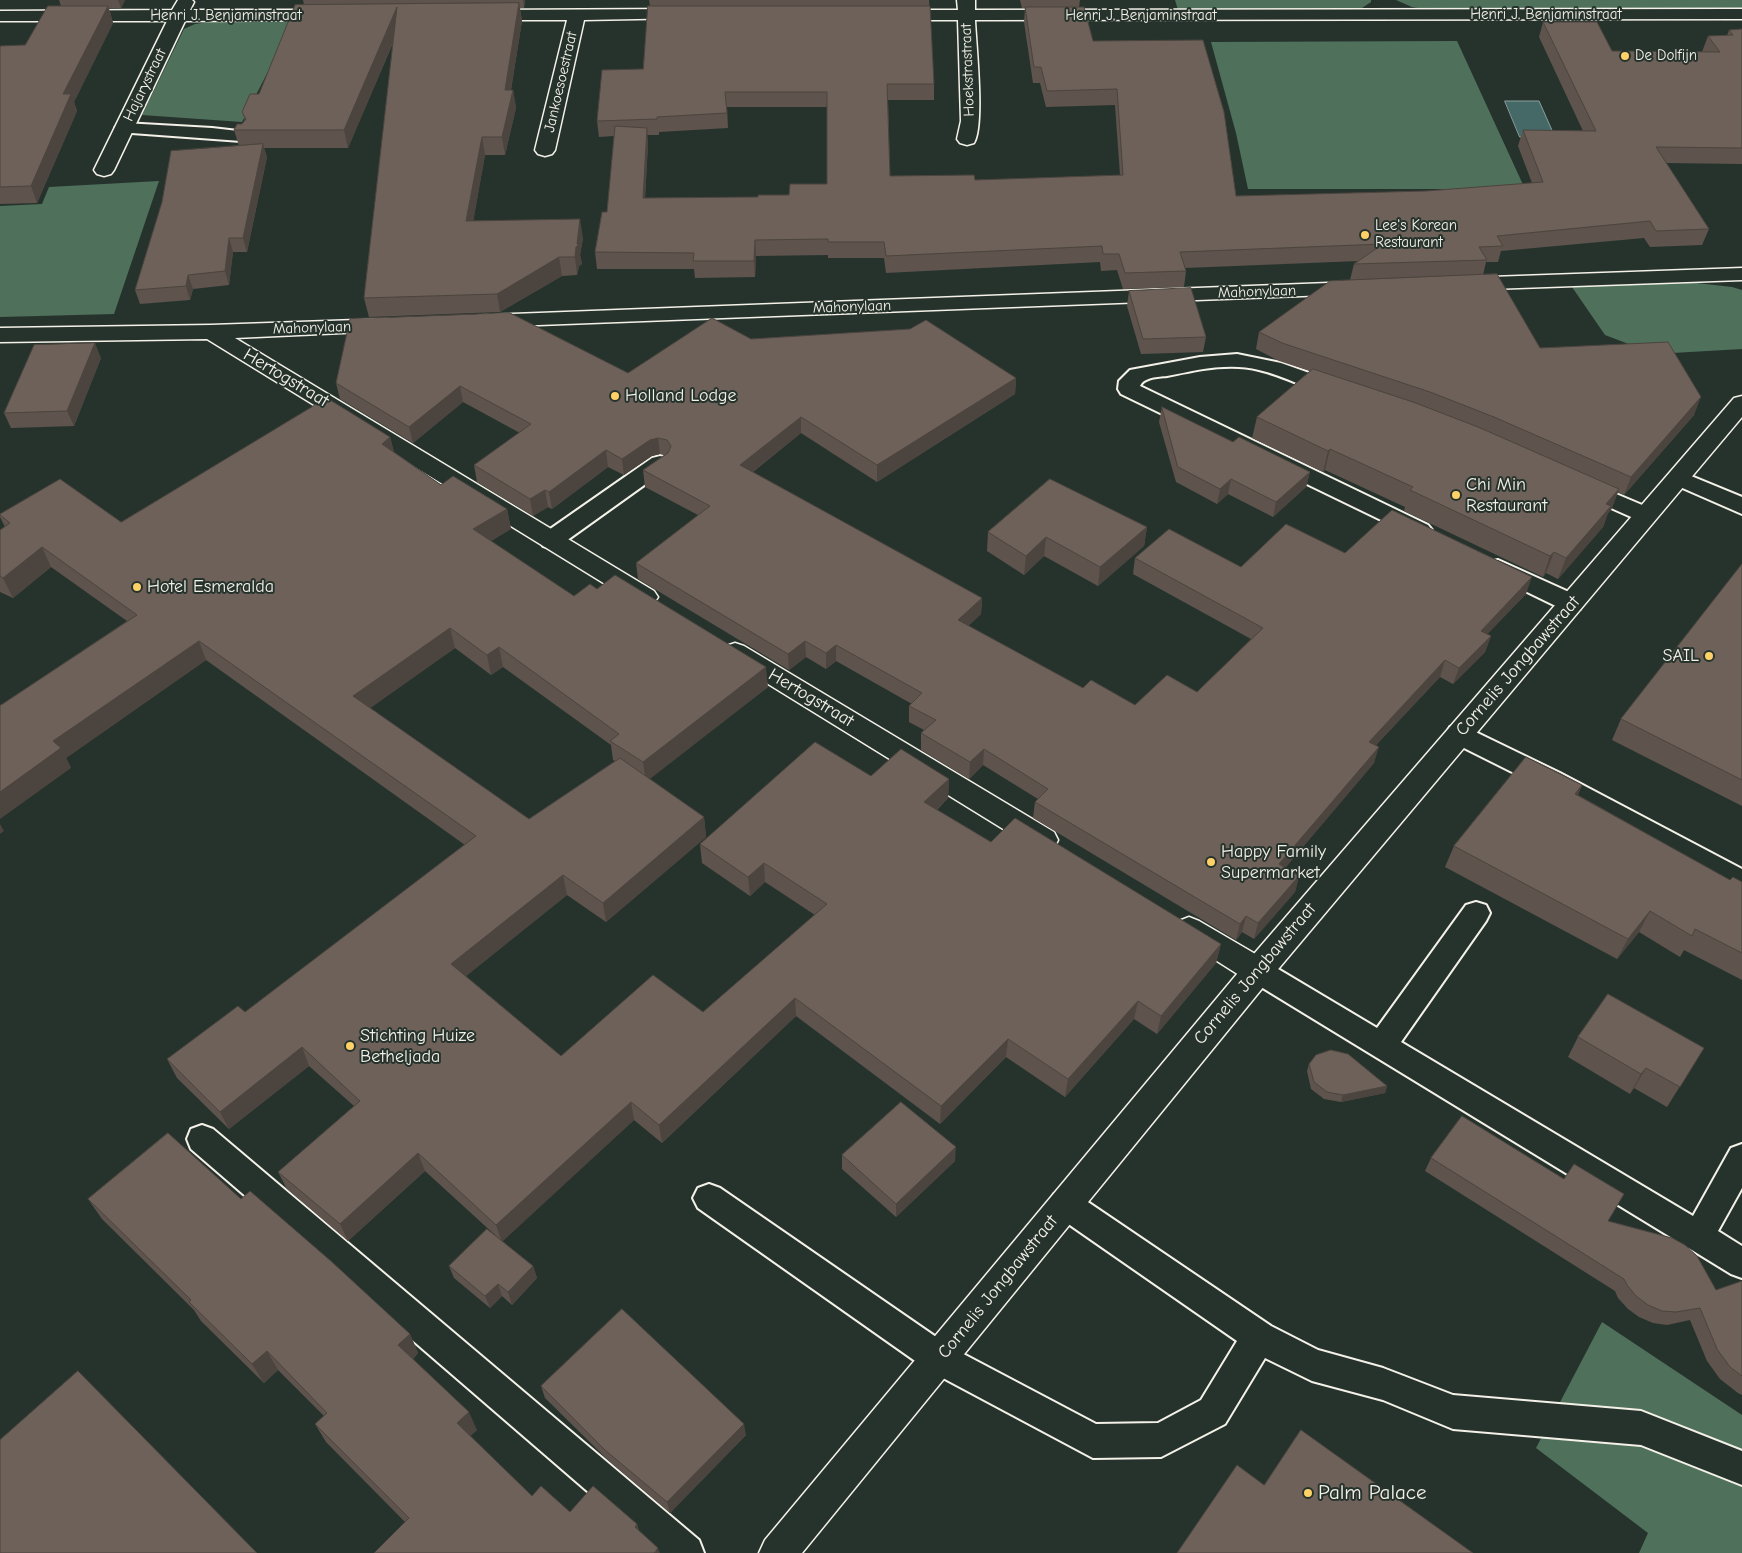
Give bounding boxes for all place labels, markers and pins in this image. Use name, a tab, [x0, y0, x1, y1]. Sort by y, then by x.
place label: De Dolfijn	[1635, 47, 1697, 65]
marker: De Dolfijn	[1619, 50, 1631, 62]
place label: Lee's Korean Restaurant	[1375, 217, 1457, 252]
marker: Lee's Korean Restaurant	[1359, 229, 1371, 241]
place label: Holland Lodge	[625, 385, 737, 407]
marker: Holland Lodge	[609, 390, 621, 402]
place label: Chi Min Restaurant	[1466, 474, 1547, 516]
marker: Chi Min Restaurant	[1450, 489, 1462, 501]
place label: Hotel Esmeralda	[147, 576, 274, 598]
marker: Hotel Esmeralda	[131, 581, 143, 593]
place label: SAIL	[1663, 645, 1699, 667]
marker: SAIL	[1703, 650, 1715, 662]
place label: Happy Family Supermarket	[1221, 841, 1326, 884]
marker: Happy Family Supermarket	[1205, 856, 1217, 868]
place label: Stichting Huize Betheljada	[360, 1025, 475, 1068]
marker: Stichting Huize Betheljada	[344, 1040, 356, 1052]
place label: Palm Palace	[1318, 1480, 1426, 1506]
marker: Palm Palace	[1302, 1487, 1314, 1499]

